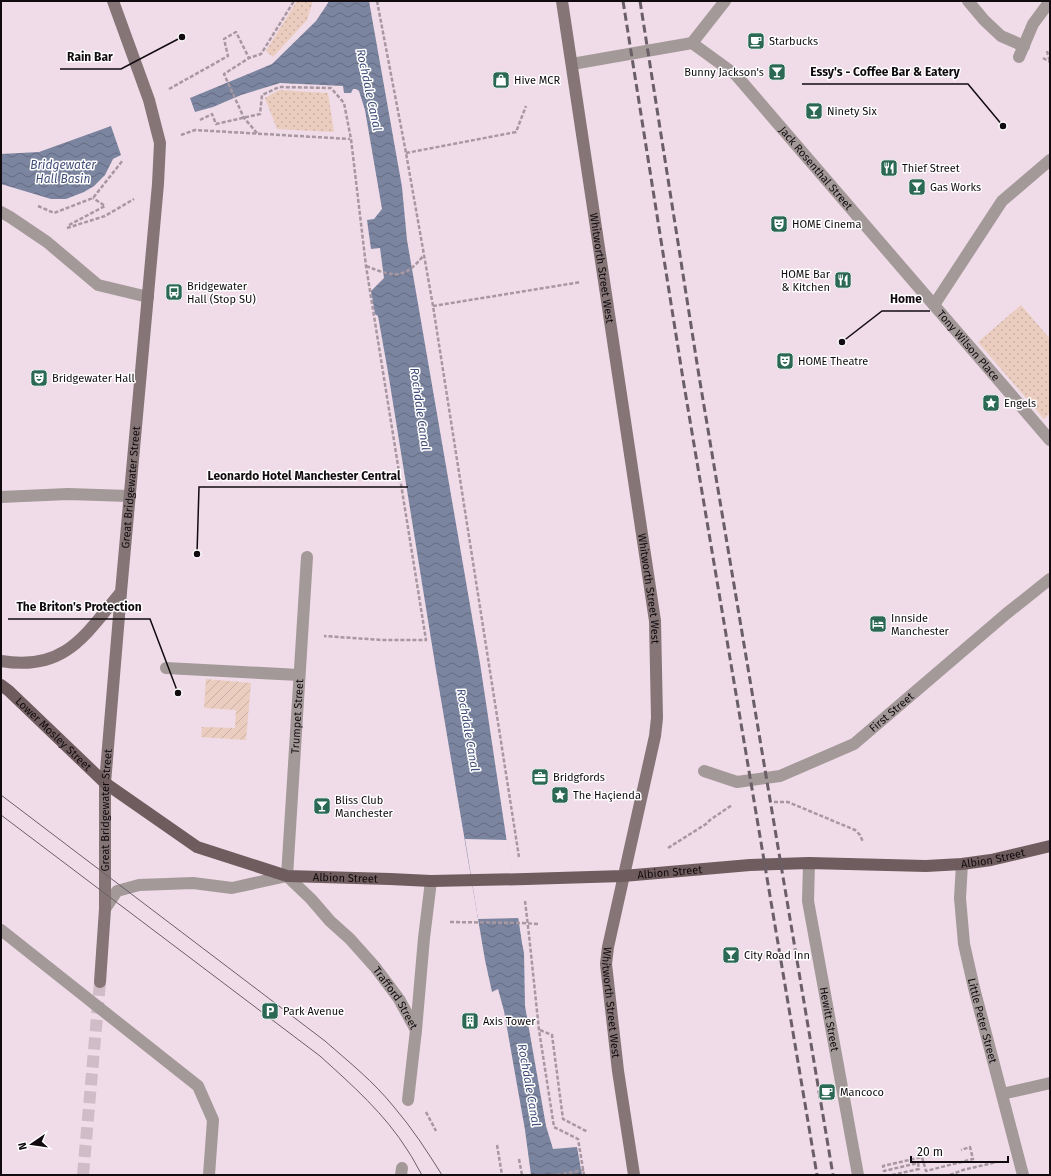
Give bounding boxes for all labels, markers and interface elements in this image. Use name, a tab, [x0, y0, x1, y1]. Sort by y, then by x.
cafe icon: Starbucks	[746, 31, 766, 51]
place label: Starbucks	[769, 35, 818, 48]
callout: Rain Bar	[60, 45, 121, 69]
water label: Rochdale Canal	[353, 48, 385, 132]
text: Rain Bar	[67, 50, 113, 64]
callout: Essy's - Coffee Bar & Eatery	[802, 60, 968, 84]
bar icon: Bunny Jackson's	[767, 62, 787, 82]
text: Essy's - Coffee Bar & Eatery	[810, 65, 961, 79]
place label: Bunny Jackson's	[684, 66, 764, 79]
shop icon: Hive MCR	[491, 70, 511, 90]
place label: Hive MCR	[514, 74, 560, 87]
bar icon: Ninety Six	[804, 101, 824, 121]
place label: Ninety Six	[827, 105, 877, 118]
street label: Jack Rosenthal Street	[777, 124, 856, 213]
water label: Bridgewater Hall Basin	[30, 158, 96, 186]
restaurant icon: Thief Street	[879, 158, 899, 178]
place label: Thief Street	[902, 162, 960, 175]
bar icon: Gas Works	[907, 177, 927, 197]
place label: Gas Works	[930, 181, 981, 194]
street label: Whitworth Street West	[587, 212, 617, 324]
theatre icon: HOME Cinema	[769, 214, 789, 234]
place label: HOME Cinema	[792, 218, 862, 231]
place label: HOME Bar & Kitchen	[781, 268, 831, 294]
restaurant icon: HOME Bar & Kitchen	[833, 270, 853, 290]
place label: Bridgewater Hall (Stop SU)	[187, 280, 256, 306]
bus stop icon: Bridgewater Hall (Stop SU)	[164, 282, 184, 302]
callout: Home	[882, 287, 930, 311]
text: Home	[890, 292, 922, 306]
street label: Tony Wilson Place	[935, 307, 1003, 383]
theatre icon: HOME Theatre	[775, 351, 795, 371]
place label: HOME Theatre	[798, 355, 868, 368]
water label: Rochdale Canal	[407, 367, 433, 451]
theatre icon: Bridgewater Hall	[29, 368, 49, 388]
place label: Bridgewater Hall	[52, 372, 135, 385]
place icon: Engels	[981, 393, 1001, 413]
place label: Engels	[1004, 397, 1036, 410]
street label: Great Bridgewater Street	[118, 426, 143, 549]
callout: Leonardo Hotel Manchester Central	[199, 463, 408, 487]
text: Leonardo Hotel Manchester Central	[208, 469, 401, 483]
street label: Whitworth Street West	[635, 532, 662, 644]
callout: The Briton's Protection	[8, 595, 150, 619]
text: The Briton's Protection	[16, 600, 142, 614]
place label: Innside Manchester	[891, 612, 950, 638]
hotel icon: Innside Manchester	[868, 614, 888, 634]
street label: Trumpet Street	[288, 679, 306, 754]
water label: Rochdale Canal	[454, 688, 482, 772]
street label: First Street	[867, 689, 916, 735]
street label: Lower Mosley Street	[13, 695, 94, 773]
street label: Great Bridgewater Street	[99, 748, 114, 871]
office icon: Bridgfords	[530, 767, 550, 787]
place label: Bridgfords	[553, 771, 605, 784]
place icon: The Haçienda	[550, 785, 570, 805]
place label: The Haçienda	[573, 789, 641, 802]
place label: Bliss Club Manchester	[335, 794, 394, 820]
bar icon: Bliss Club Manchester	[312, 796, 332, 816]
street label: Albion Street	[960, 846, 1026, 871]
street label: Albion Street	[637, 863, 703, 881]
street label: Albion Street	[313, 870, 378, 885]
bar icon: City Road Inn	[721, 945, 741, 965]
street label: Whitworth Street West	[599, 946, 623, 1059]
place label: City Road Inn	[744, 949, 810, 962]
street label: Trafford Street	[370, 964, 421, 1031]
street label: Little Peter Street	[965, 977, 1000, 1065]
street label: Hewitt Street	[817, 986, 842, 1052]
parking icon: Park Avenue	[260, 1001, 280, 1021]
place label: Park Avenue	[283, 1005, 344, 1018]
building icon: Axis Tower	[460, 1011, 480, 1031]
place label: Axis Tower	[483, 1015, 536, 1028]
water label: Rochdale Canal	[515, 1043, 543, 1127]
cafe icon: Mancoco	[817, 1082, 837, 1102]
place label: Mancoco	[840, 1086, 884, 1099]
north arrow	[12, 1124, 52, 1164]
scale bar	[911, 1138, 1008, 1164]
text: N	[16, 1141, 30, 1151]
text: 20 m	[917, 1145, 943, 1159]

